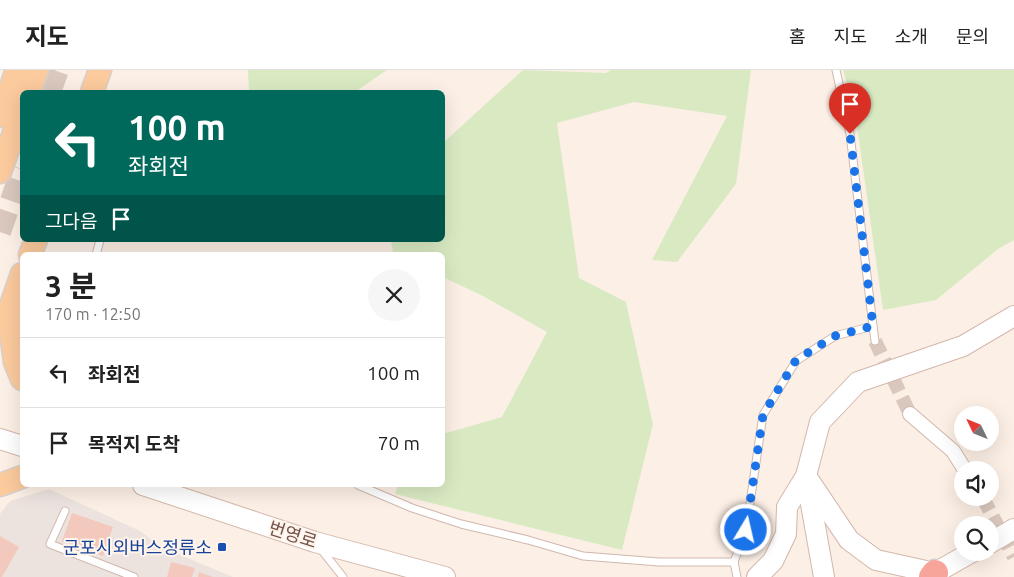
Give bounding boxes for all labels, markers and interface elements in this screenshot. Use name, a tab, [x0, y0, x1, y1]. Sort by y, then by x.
text: 지도	[25, 23, 69, 50]
text: 홈	[789, 26, 806, 46]
text: 지도	[834, 26, 867, 46]
text: 소개	[895, 26, 928, 46]
text: 문의	[956, 26, 989, 46]
pin	[829, 83, 871, 134]
icon: arrive	[836, 90, 864, 118]
text: 100 m	[128, 107, 226, 147]
icon: left	[45, 110, 110, 175]
text: 좌회전	[128, 153, 189, 178]
icon: arrive	[107, 205, 135, 233]
text: 그다음	[45, 210, 97, 232]
text: 3 분	[45, 269, 97, 303]
button: close	[368, 269, 420, 321]
text: 170 m · 12:50	[45, 305, 141, 323]
icon: left	[45, 359, 73, 387]
text: 100 m	[367, 362, 420, 384]
text: 좌회전	[88, 363, 140, 385]
north arrow	[954, 406, 999, 451]
map controls	[954, 406, 999, 561]
icon: arrive	[45, 429, 73, 457]
text: 70 m	[378, 432, 420, 454]
text: 목적지 도착	[88, 433, 180, 455]
button: sound	[954, 461, 999, 506]
position arrow	[719, 503, 771, 555]
button: search	[954, 516, 999, 561]
street label: 번영로	[266, 517, 320, 551]
place label: 군포시외버스정류소	[63, 537, 212, 557]
marker: 군포시외버스정류소	[216, 541, 228, 553]

